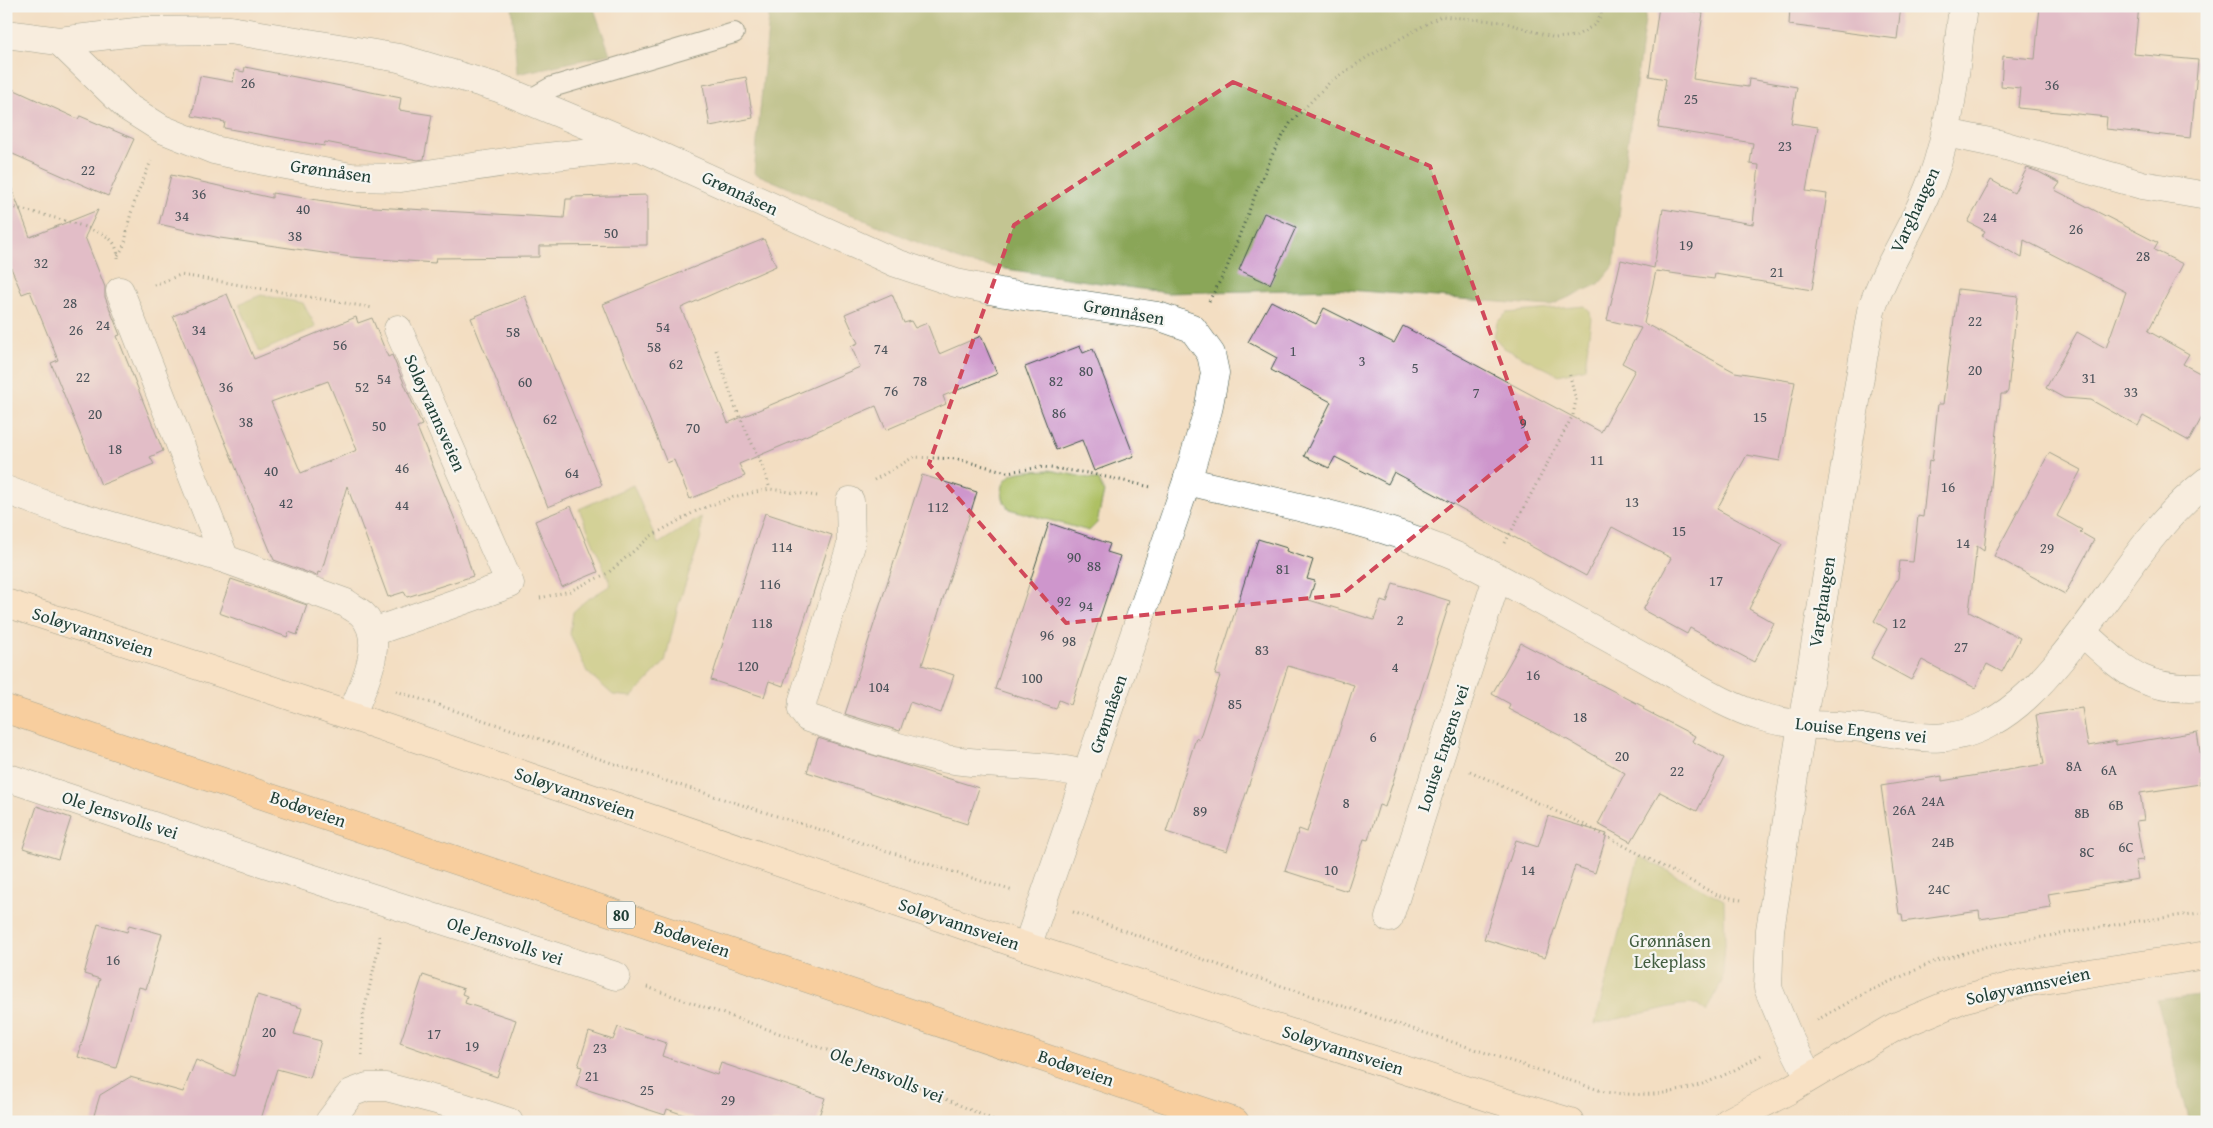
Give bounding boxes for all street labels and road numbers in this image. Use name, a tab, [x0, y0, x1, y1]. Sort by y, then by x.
street label: Grønnåsen	[289, 151, 373, 190]
street label: Grønnåsen	[698, 163, 783, 222]
street label: Varghaugen	[1883, 163, 1946, 257]
street label: Grønnåsen	[1082, 291, 1167, 332]
street label: Soløyvannsveien	[397, 350, 473, 476]
street label: Varghaugen	[1801, 555, 1842, 649]
street label: Soløyvannsveien	[29, 599, 157, 664]
street label: Grønnåsen	[1081, 671, 1134, 757]
street label: Louise Engens vei	[1409, 681, 1476, 815]
street label: Louise Engens vei	[1794, 709, 1928, 750]
street label: Soløyvannsveien	[511, 759, 639, 826]
street label: Ole Jensvolls vei	[59, 783, 182, 846]
street label: Bodøveien	[267, 783, 350, 834]
street label: Soløyvannsveien	[895, 890, 1023, 957]
road number: 80	[607, 902, 635, 928]
street label: Ole Jensvolls vei	[444, 909, 567, 972]
street label: Bodøveien	[651, 913, 734, 964]
street label: Soløyvannsveien	[1963, 959, 2092, 1012]
street label: Soløyvannsveien	[1279, 1017, 1407, 1082]
street label: Ole Jensvolls vei	[826, 1039, 948, 1110]
street label: Bodøveien	[1035, 1042, 1118, 1093]

